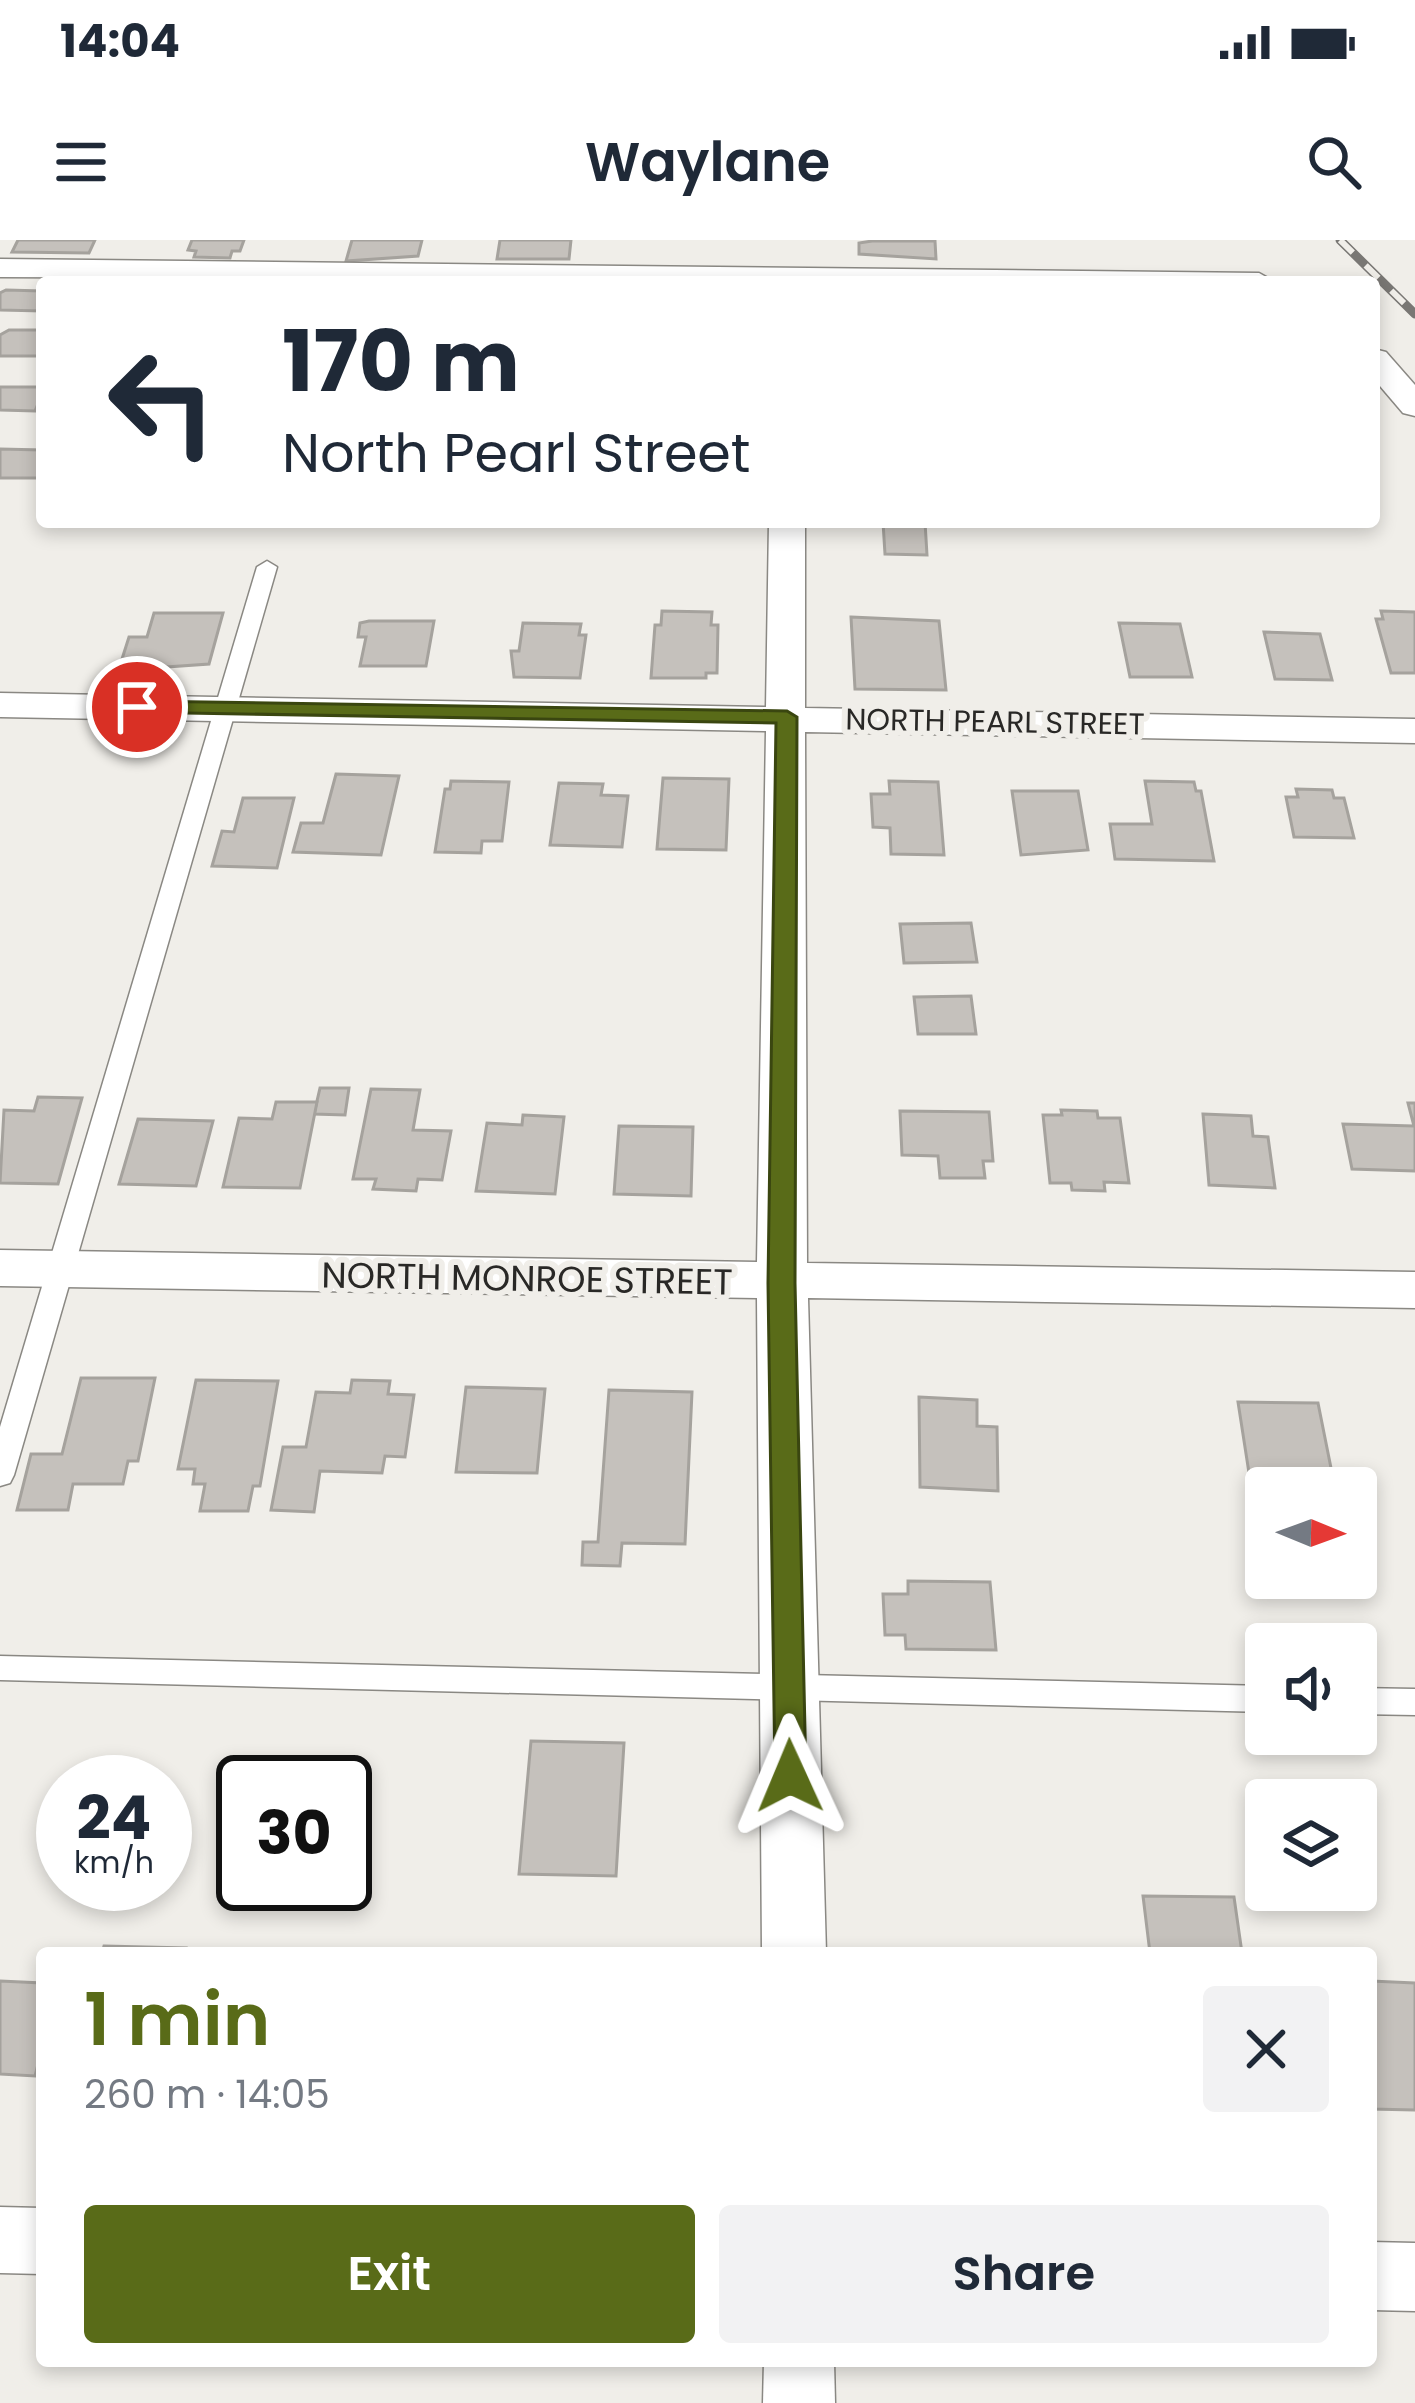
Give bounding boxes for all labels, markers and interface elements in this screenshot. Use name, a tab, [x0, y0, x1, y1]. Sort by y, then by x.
text: 14:04	[60, 10, 180, 73]
text: Waylane	[585, 124, 830, 200]
icon: menu	[48, 129, 114, 195]
icon: search	[1301, 129, 1367, 195]
text: 170 m	[282, 303, 520, 420]
icon: left	[84, 324, 240, 480]
text: North Pearl Street	[282, 415, 751, 491]
pin	[86, 656, 188, 758]
icon: arrive	[104, 674, 170, 740]
street label: NORTH PEARL STREET	[845, 697, 1145, 746]
street label: NORTH MONROE STREET	[321, 1249, 733, 1308]
north arrow	[1245, 1467, 1377, 1599]
map controls	[1245, 1467, 1377, 1911]
button: sound	[1245, 1623, 1377, 1755]
position arrow	[727, 1713, 853, 1839]
speed limit sign: 30	[216, 1755, 372, 1911]
text: 24	[77, 1776, 151, 1860]
button: layers	[1245, 1779, 1377, 1911]
text: km/h	[74, 1841, 154, 1884]
text: 1 min	[84, 1969, 270, 2070]
button: close	[1203, 1986, 1329, 2112]
text: 260 m · 14:05	[84, 2067, 330, 2122]
button: Exit	[84, 2205, 695, 2343]
button: Share	[719, 2205, 1329, 2343]

